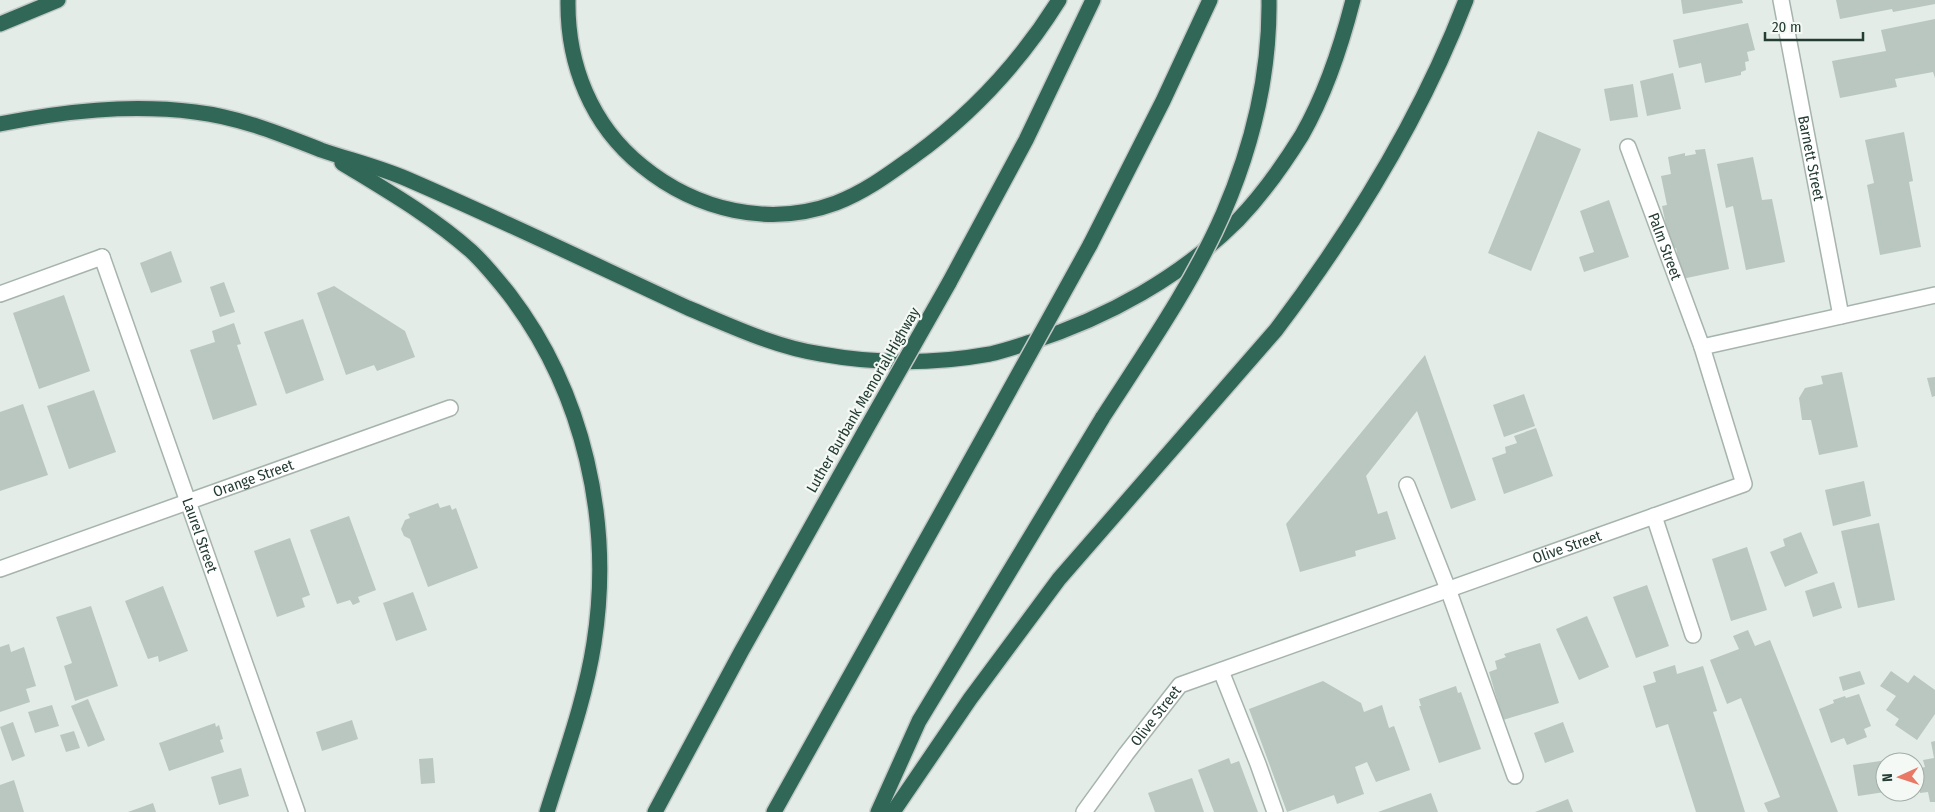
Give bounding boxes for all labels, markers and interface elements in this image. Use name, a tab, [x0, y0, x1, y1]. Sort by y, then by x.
scale bar	[1765, 10, 1862, 42]
text: 20 m	[1772, 18, 1802, 36]
street label: Barnett Street	[1794, 114, 1828, 202]
street label: Palm Street	[1644, 210, 1685, 283]
street label: Luther Burbank Memorial Highway	[803, 304, 924, 496]
street label: Orange Street	[211, 456, 296, 501]
street label: Laurel Street	[178, 495, 221, 575]
street label: Olive Street	[1530, 527, 1604, 568]
street label: Olive Street	[1127, 682, 1185, 750]
north arrow	[1875, 752, 1925, 802]
text: N	[1879, 773, 1896, 782]

